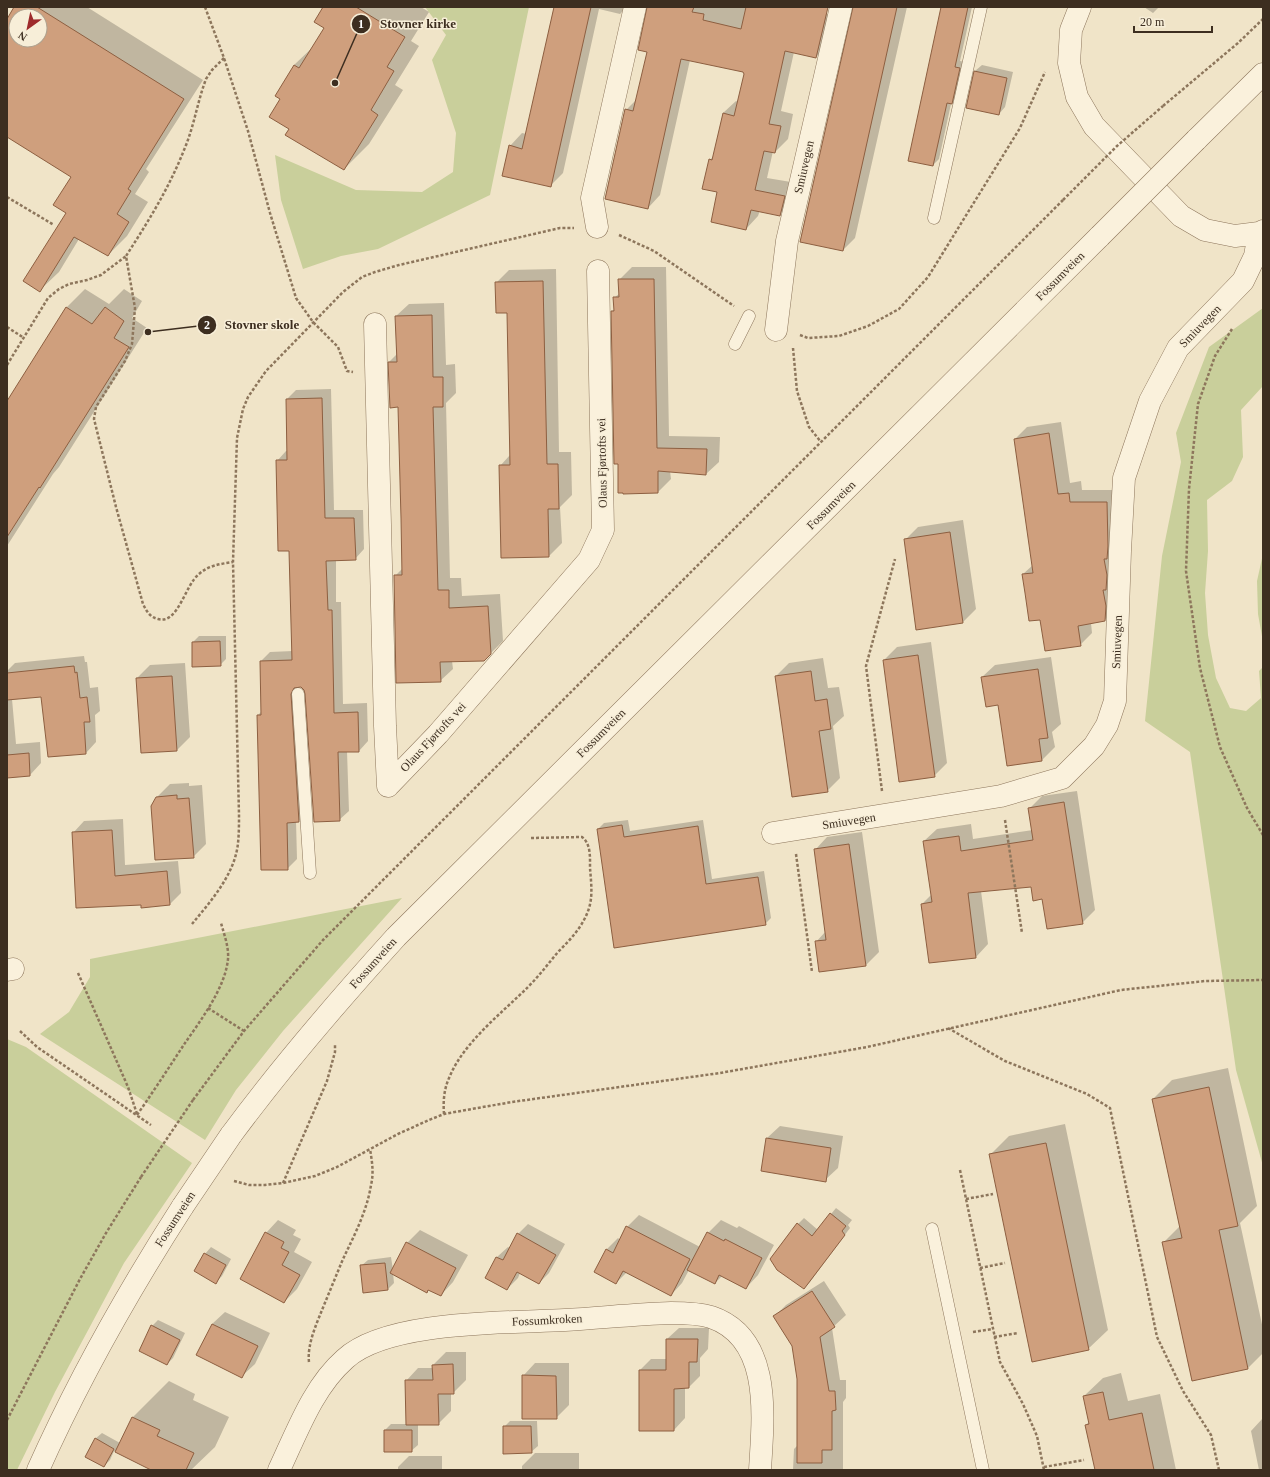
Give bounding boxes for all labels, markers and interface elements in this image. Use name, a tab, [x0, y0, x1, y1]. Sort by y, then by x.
north arrow	[8, 8, 48, 48]
scale bar	[1134, 8, 1212, 34]
callout: Stovner kirke	[351, 11, 464, 36]
text: 20 m	[1140, 15, 1165, 29]
text: Stovner kirke	[380, 16, 456, 31]
text: 1	[358, 17, 364, 31]
text: N	[16, 29, 29, 44]
street label: Smiuvegen	[791, 139, 817, 195]
street label: Fossumveien	[1033, 249, 1087, 303]
street label: Smiuvegen	[1176, 302, 1224, 350]
callout: Stovner skole	[197, 312, 308, 337]
text: Stovner skole	[225, 317, 299, 332]
text: 2	[204, 318, 210, 332]
street label: Olaus Fjørtofts vei	[594, 417, 610, 508]
street label: Fossumveien	[804, 478, 858, 532]
street label: Smiuvegen	[1109, 615, 1125, 669]
street label: Olaus Fjørtofts vei	[397, 699, 469, 775]
street label: Fossumveien	[574, 706, 628, 760]
street label: Smiuvegen	[821, 810, 877, 832]
street label: Fossumveien	[347, 935, 399, 991]
street label: Fossumveien	[152, 1189, 198, 1249]
street label: Fossumkroken	[511, 1311, 583, 1329]

